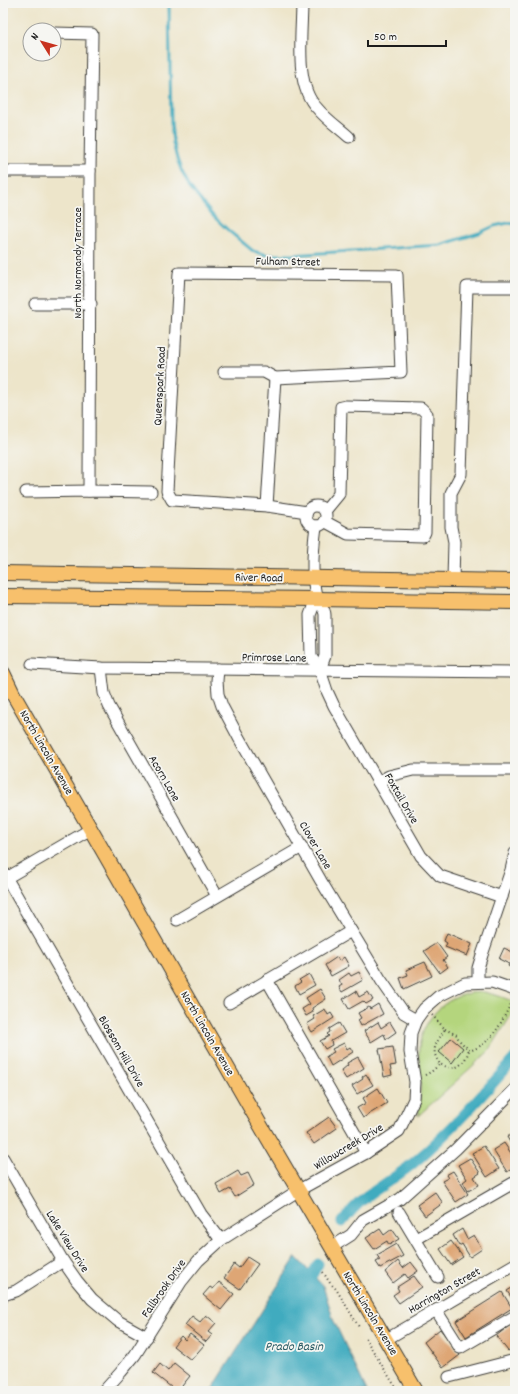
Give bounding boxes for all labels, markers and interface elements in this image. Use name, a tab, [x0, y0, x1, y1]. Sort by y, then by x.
north arrow	[22, 22, 62, 62]
scale bar	[368, 22, 446, 48]
text: 50 m	[374, 29, 397, 46]
text: N	[28, 30, 44, 44]
street label: North Normandy Terrace	[70, 207, 87, 319]
street label: Fulham Street	[255, 253, 321, 272]
street label: Queenspark Road	[150, 346, 171, 426]
street label: River Road	[235, 570, 283, 587]
street label: Primrose Lane	[242, 649, 306, 668]
street label: North Lincoln Avenue	[15, 707, 77, 798]
street label: Acorn Lane	[144, 752, 184, 805]
street label: Foxtail Drive	[379, 770, 422, 827]
street label: Clover Lane	[294, 819, 335, 873]
street label: North Lincoln Avenue	[176, 988, 238, 1079]
street label: Blossom Hill Drive	[93, 1013, 148, 1091]
street label: Willowcreek Drive	[311, 1120, 387, 1175]
street label: Lake View Drive	[41, 1207, 93, 1276]
street label: Fallbrook Drive	[138, 1256, 191, 1322]
street label: Harrington Street	[405, 1263, 485, 1319]
street label: North Lincoln Avenue	[338, 1269, 402, 1359]
water label: Prado Basin	[265, 1338, 324, 1357]

